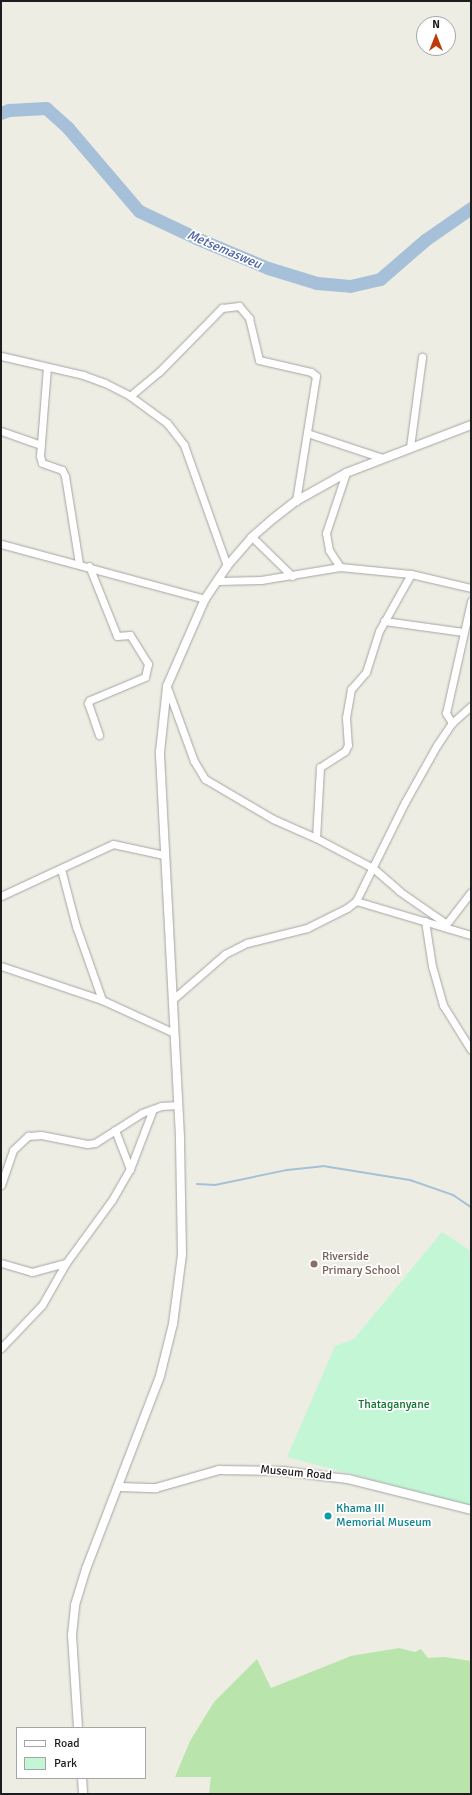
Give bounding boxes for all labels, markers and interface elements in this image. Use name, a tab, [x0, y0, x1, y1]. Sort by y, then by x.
north arrow	[416, 16, 456, 56]
text: N	[432, 18, 440, 31]
water label: Metsemasweu	[184, 227, 264, 273]
place label: Riverside Primary School	[322, 1250, 400, 1278]
marker: Riverside Primary School	[309, 1259, 319, 1269]
park label: Thataganyane	[358, 1398, 430, 1412]
street label: Museum Road	[260, 1463, 332, 1483]
place label: Khama III Memorial Museum	[336, 1502, 431, 1530]
marker: Khama III Memorial Museum	[323, 1511, 333, 1521]
legend	[16, 1727, 146, 1779]
text: Road	[54, 1736, 80, 1751]
text: Park	[54, 1756, 77, 1771]

